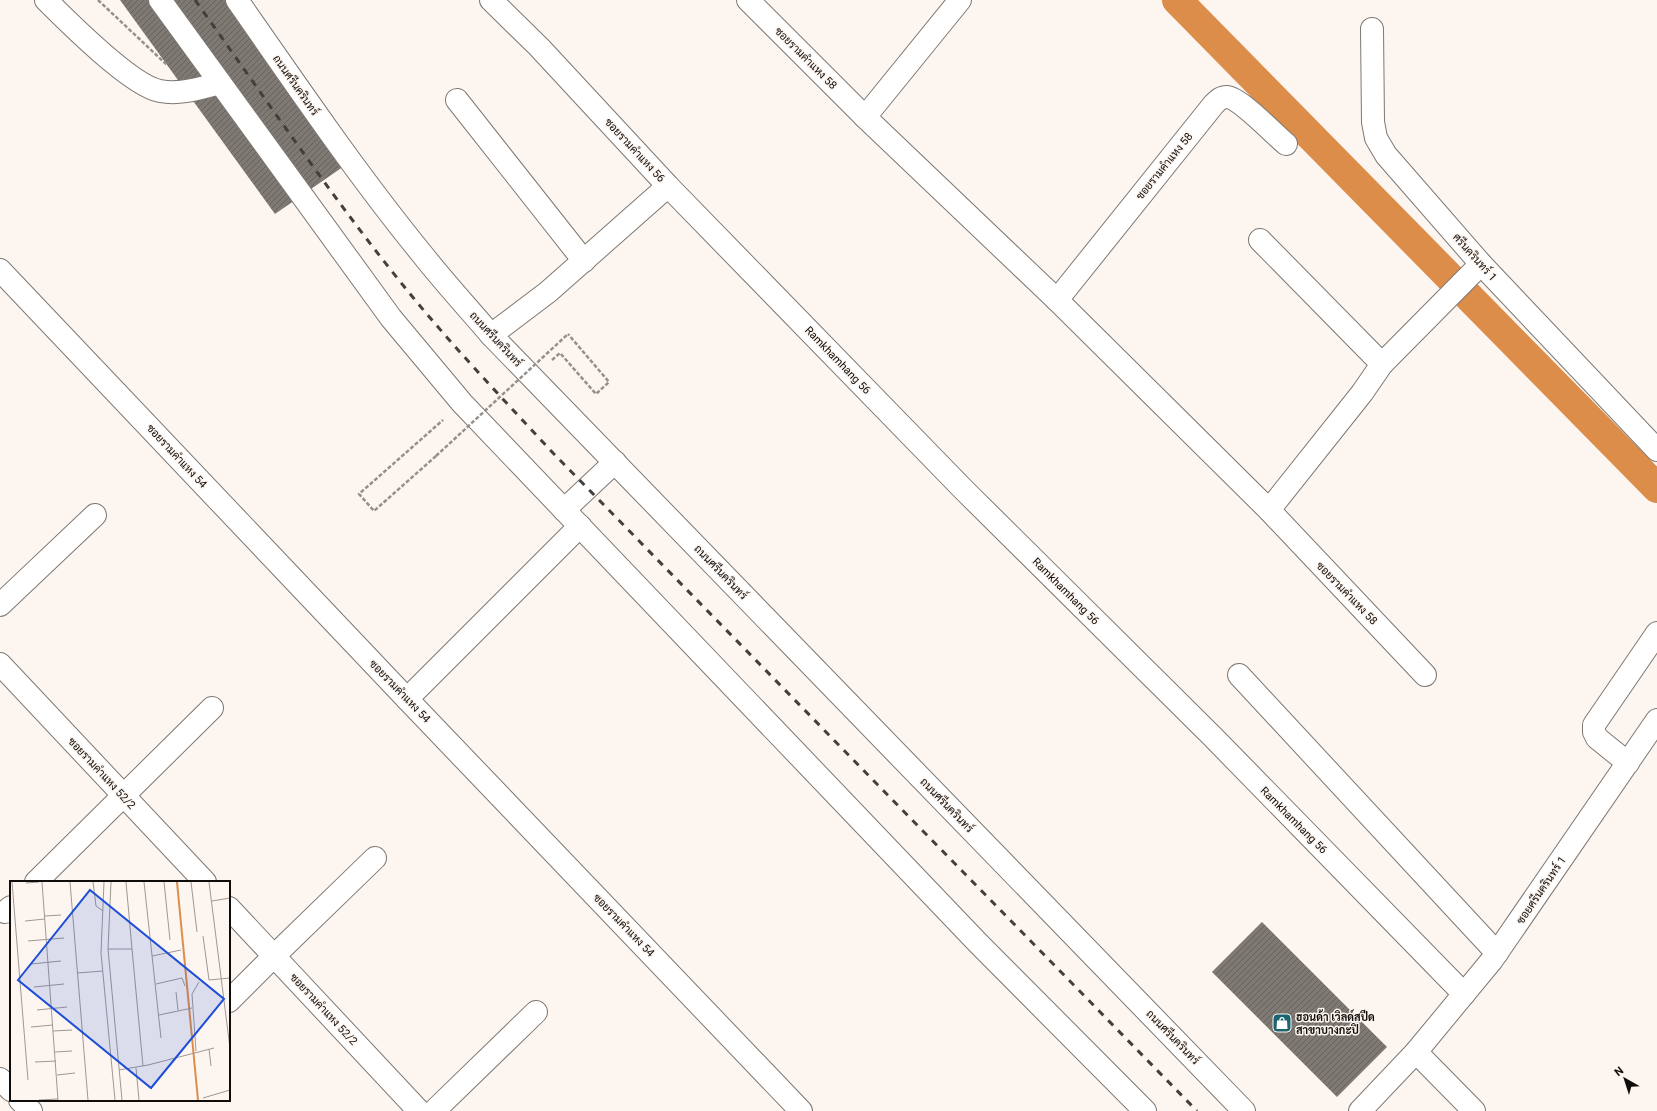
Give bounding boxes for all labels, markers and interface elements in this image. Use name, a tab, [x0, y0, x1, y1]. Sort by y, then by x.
street label: ซอยรามคำแหง 58	[772, 24, 840, 92]
street label: ถนนศรีนครินทร์	[270, 51, 323, 118]
street label: ซอยรามคำแหง 56	[602, 115, 668, 185]
street label: ซอยรามคำแหง 58	[1133, 130, 1195, 202]
street label: ศรีนครินทร์ 1	[1450, 230, 1501, 284]
street label: ถนนศรีนครินทร์	[467, 308, 526, 370]
street label: Ramkhamhang 56	[802, 324, 873, 397]
street label: ซอยรามคำแหง 54	[144, 421, 210, 491]
street label: ถนนศรีนครินทร์	[691, 541, 751, 602]
street label: Ramkhamhang 56	[1030, 555, 1102, 627]
street label: ซอยรามคำแหง 58	[1313, 559, 1381, 627]
street label: ซอยรามคำแหง 54	[366, 657, 434, 725]
street label: ซอยรามคำแหง 52/2	[65, 734, 139, 812]
street label: ถนนศรีนครินทร์	[917, 774, 977, 835]
street label: Ramkhamhang 56	[1258, 784, 1330, 856]
street label: ซอยศรีนครินทร์ 1	[1512, 853, 1569, 927]
inset map	[10, 881, 230, 1101]
street label: ซอยรามคำแหง 54	[590, 891, 658, 959]
street label: ซอยรามคำแหง 52/2	[287, 970, 361, 1048]
street label: ถนนศรีนครินทร์	[1143, 1006, 1203, 1067]
place label: ฮอนด้า เวิลด์สปีด สาขาบางกะปิ	[1296, 1009, 1375, 1037]
shop icon: ฮอนด้า เวิลด์สปีด สาขาบางกะปิ	[1271, 1012, 1293, 1034]
north arrow	[1605, 1059, 1645, 1099]
text: N	[1612, 1064, 1626, 1079]

